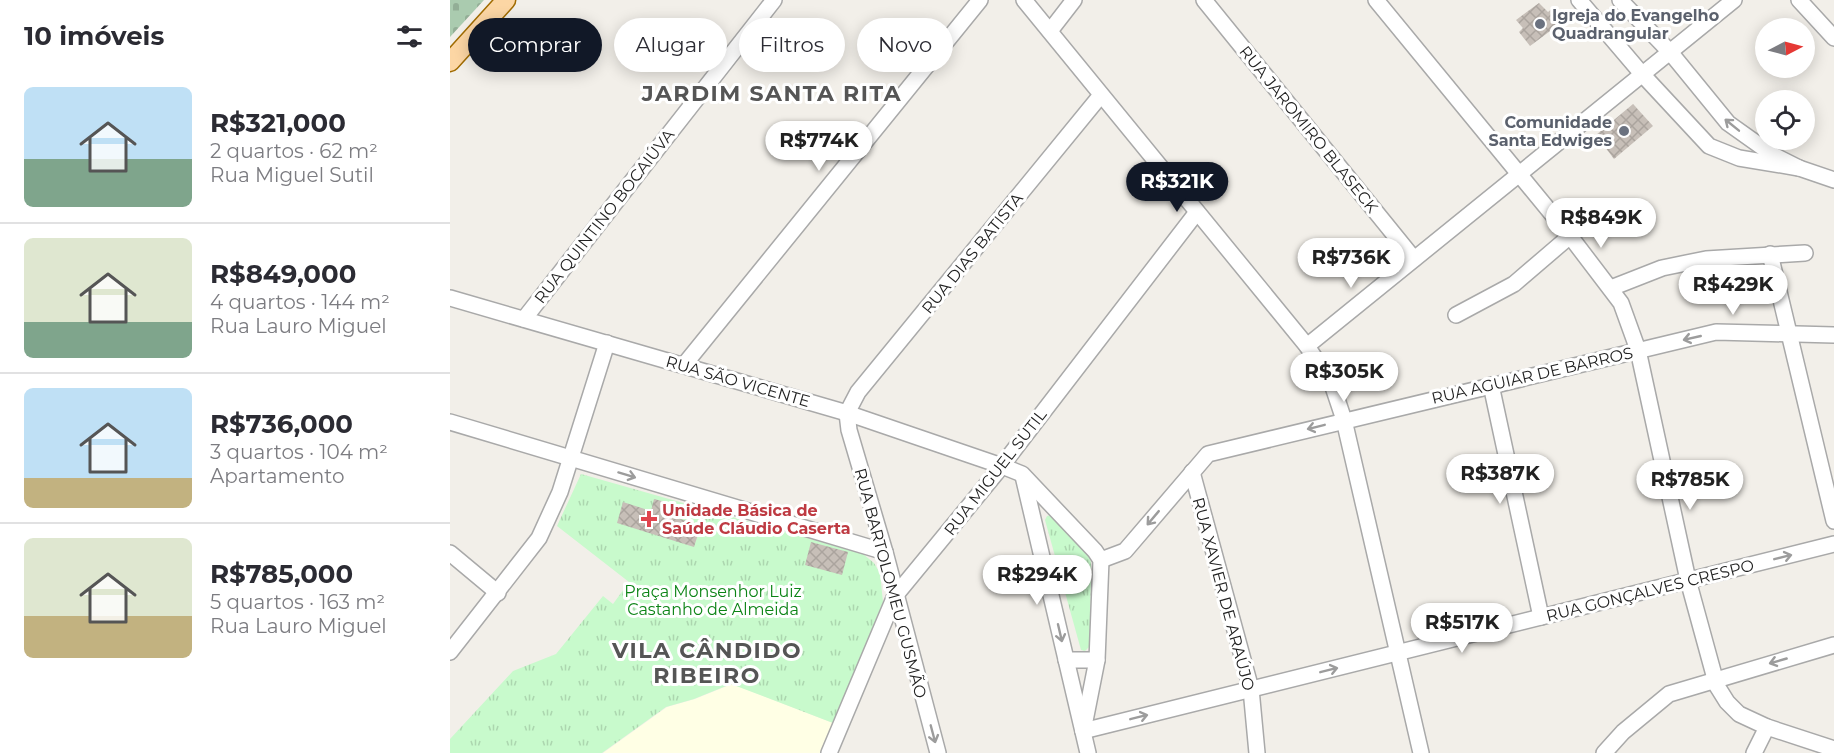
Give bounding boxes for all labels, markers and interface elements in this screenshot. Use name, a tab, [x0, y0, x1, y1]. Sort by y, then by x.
place label: Igreja do Evangelho Quadrangular	[1552, 6, 1719, 43]
marker: Igreja do Evangelho Quadrangular	[1533, 17, 1547, 31]
chip: Comprar	[468, 18, 602, 72]
chip: Alugar	[614, 18, 727, 72]
chip: Filtros	[739, 18, 845, 72]
chip: Novo	[857, 18, 953, 72]
north arrow	[1755, 18, 1815, 78]
map controls	[1755, 18, 1815, 150]
text: 10 imóveis	[24, 20, 164, 52]
icon: filters	[393, 20, 426, 53]
street label: RUA JAROMIRO BLASECK	[1235, 42, 1382, 217]
district label: JARDIM SANTA RITA	[641, 80, 902, 107]
button: locate	[1755, 90, 1815, 150]
text: R$321,000	[210, 107, 346, 139]
icon: home	[72, 111, 144, 183]
place label: Comunidade Santa Edwiges	[1488, 113, 1612, 150]
one-way arrow	[1725, 118, 1740, 132]
pin: R$774K	[770, 121, 868, 172]
marker: Comunidade Santa Edwiges	[1617, 124, 1631, 138]
street label: RUA QUINTINO BOCAIÚVA	[530, 125, 679, 307]
text: R$774K	[779, 128, 859, 152]
text: 2 quartos · 62 m²	[210, 139, 378, 163]
pin: R$321K	[1128, 162, 1226, 213]
text: Rua Miguel Sutil	[210, 163, 374, 187]
text: R$321K	[1140, 169, 1214, 193]
street label: RUA DIAS BATISTA	[918, 189, 1027, 318]
pin: R$849K	[1552, 198, 1650, 249]
text: R$849K	[1560, 205, 1642, 229]
pin: R$736K	[1302, 238, 1400, 289]
text: R$736K	[1312, 245, 1390, 269]
text: R$849,000	[210, 258, 356, 290]
icon: home	[72, 262, 144, 334]
pin: R$429K	[1684, 265, 1782, 316]
text: R$429K	[1693, 272, 1773, 296]
text: 4 quartos · 144 m²	[210, 290, 390, 314]
text: Rua Lauro Miguel	[210, 314, 387, 338]
one-way arrow	[1683, 332, 1702, 344]
street label: RUA AGUIAR DE BARROS	[1430, 343, 1635, 408]
street label: RUA SÃO VICENTE	[664, 352, 812, 411]
pin: R$305K	[1295, 352, 1393, 403]
text: R$305K	[1304, 359, 1384, 383]
street label: RUA MIGUEL SUTIL	[940, 405, 1051, 539]
text: R$736,000	[210, 408, 353, 440]
icon: home	[72, 412, 144, 484]
one-way arrow	[1307, 422, 1326, 434]
text: 3 quartos · 104 m²	[210, 440, 388, 464]
pin: R$387K	[1451, 454, 1549, 505]
pin: R$785K	[1641, 460, 1739, 511]
text: R$387K	[1460, 461, 1540, 485]
text: Apartamento	[210, 464, 345, 488]
street label: RUA BARTOLOMEU GUSMÃO	[851, 466, 930, 700]
text: R$785K	[1650, 467, 1730, 491]
one-way arrow	[617, 470, 636, 481]
street label: RUA XAVIER DE ARAÚJO	[1189, 495, 1258, 693]
place label: Unidade Básica de Saúde Cláudio Caserta	[662, 501, 851, 538]
marker: Unidade Básica de Saúde Cláudio Caserta	[640, 510, 658, 528]
one-way arrow	[1147, 510, 1160, 526]
one-way arrow	[1773, 550, 1792, 562]
pin: R$294K	[988, 555, 1086, 606]
street label: RUA GONÇALVES CRESPO	[1544, 555, 1756, 626]
text: R$785,000	[210, 558, 353, 590]
icon: home	[72, 562, 144, 634]
text: R$294K	[997, 562, 1077, 586]
park label: Praça Monsenhor Luiz Castanho de Almeida	[624, 582, 802, 619]
text: 5 quartos · 163 m²	[210, 590, 385, 614]
pin: R$517K	[1413, 603, 1511, 654]
text: R$517K	[1425, 610, 1499, 634]
text: Rua Lauro Miguel	[210, 614, 387, 638]
one-way arrow	[1054, 623, 1066, 642]
district label: VILA CÂNDIDO RIBEIRO	[611, 637, 802, 689]
one-way arrow	[1769, 656, 1788, 667]
one-way arrow	[1319, 664, 1338, 675]
one-way arrow	[1130, 711, 1149, 723]
one-way arrow	[927, 724, 939, 743]

